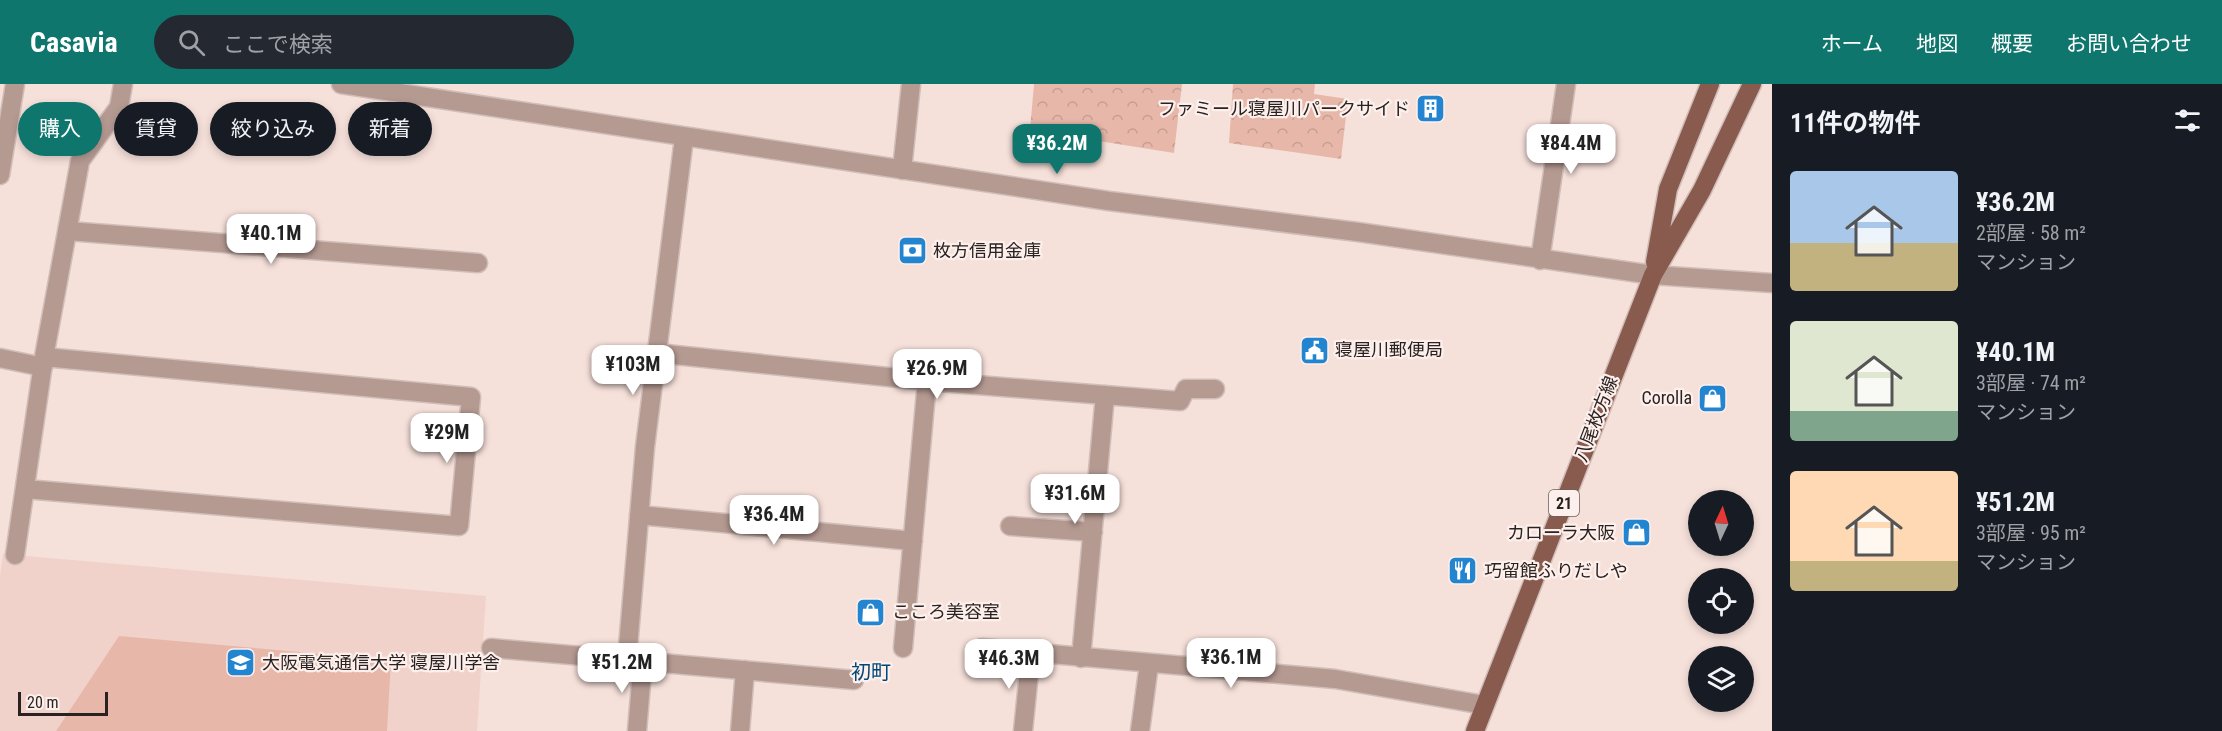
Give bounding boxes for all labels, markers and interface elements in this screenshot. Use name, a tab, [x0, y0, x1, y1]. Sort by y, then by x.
search box	[154, 15, 574, 69]
text: Casavia	[30, 26, 118, 59]
icon: search	[175, 26, 208, 59]
text: ここで検索	[223, 32, 333, 57]
text: ホーム	[1821, 32, 1883, 56]
text: 地図	[1916, 32, 1958, 56]
text: 概要	[1991, 32, 2033, 56]
text: お問い合わせ	[2066, 32, 2192, 56]
building icon: ファミール寝屋川パークサイド	[1415, 93, 1447, 125]
place label: ファミール寝屋川パークサイド	[1158, 98, 1410, 119]
chip: 購入	[18, 102, 102, 156]
chip: 賃貸	[114, 102, 198, 156]
chip: 絞り込み	[210, 102, 336, 156]
chip: 新着	[348, 102, 432, 156]
icon: filters	[2171, 104, 2204, 137]
text: 11件の物件	[1790, 108, 1920, 138]
pin: ¥36.2M	[1008, 124, 1106, 175]
pin: ¥84.4M	[1522, 124, 1620, 175]
text: ¥36.2M	[1027, 131, 1087, 155]
text: ¥84.4M	[1541, 131, 1601, 155]
text: ¥36.2M	[1976, 187, 2055, 217]
icon: home	[1838, 195, 1910, 267]
pin: ¥40.1M	[222, 214, 320, 265]
text: ¥40.1M	[241, 221, 301, 245]
text: 2部屋 · 58 m²	[1976, 221, 2086, 245]
bank icon: 枚方信用金庫	[896, 235, 928, 267]
place label: 枚方信用金庫	[933, 240, 1041, 261]
text: マンション	[1976, 250, 2076, 274]
public building icon: 寝屋川郵便局	[1298, 334, 1330, 366]
text: ¥40.1M	[1976, 337, 2055, 367]
place label: 寝屋川郵便局	[1335, 339, 1443, 360]
pin: ¥103M	[591, 345, 675, 396]
icon: home	[1838, 345, 1910, 417]
pin: ¥26.9M	[888, 349, 986, 400]
text: ¥103M	[606, 352, 661, 376]
text: ¥26.9M	[907, 356, 967, 380]
text: 3部屋 · 74 m²	[1976, 371, 2086, 395]
street label: 八尾枚方線	[1570, 373, 1621, 465]
shop icon: Corolla	[1697, 382, 1729, 414]
place label: Corolla	[1642, 387, 1692, 408]
text: マンション	[1976, 400, 2076, 424]
pin: ¥29M	[411, 413, 483, 464]
text: ¥29M	[425, 420, 469, 444]
pin: ¥31.6M	[1026, 474, 1124, 525]
text: ¥31.6M	[1045, 481, 1105, 505]
text: ¥51.2M	[1976, 487, 2055, 517]
road number: 21	[1549, 490, 1579, 516]
north arrow	[1688, 490, 1754, 556]
map controls	[1688, 490, 1754, 712]
pin: ¥36.4M	[725, 495, 823, 546]
icon: home	[1838, 495, 1910, 567]
text: ¥36.4M	[744, 502, 804, 526]
shop icon: カローラ大阪	[1620, 517, 1652, 549]
text: 3部屋 · 95 m²	[1976, 521, 2086, 545]
place label: カローラ大阪	[1507, 522, 1615, 543]
text: マンション	[1976, 550, 2076, 574]
restaurant icon: 巧留館ふりだしや	[1447, 555, 1479, 587]
place label: 巧留館ふりだしや	[1484, 560, 1628, 581]
button: locate	[1688, 568, 1754, 634]
shop icon: こころ美容室	[855, 596, 887, 628]
place label: こころ美容室	[892, 601, 1000, 622]
pin: ¥36.1M	[1182, 638, 1280, 689]
pin: ¥46.3M	[960, 639, 1058, 690]
pin: ¥51.2M	[573, 643, 671, 694]
text: ¥36.1M	[1201, 645, 1261, 669]
text: ¥46.3M	[979, 646, 1039, 670]
button: layers	[1688, 646, 1754, 712]
school or university icon: 大阪電気通信大学 寝屋川学舎	[225, 647, 257, 679]
text: ¥51.2M	[592, 650, 652, 674]
place label: 大阪電気通信大学 寝屋川学舎	[262, 652, 500, 673]
district label: 初町	[851, 660, 891, 684]
scale bar	[18, 689, 108, 716]
text: 20 m	[27, 693, 59, 712]

